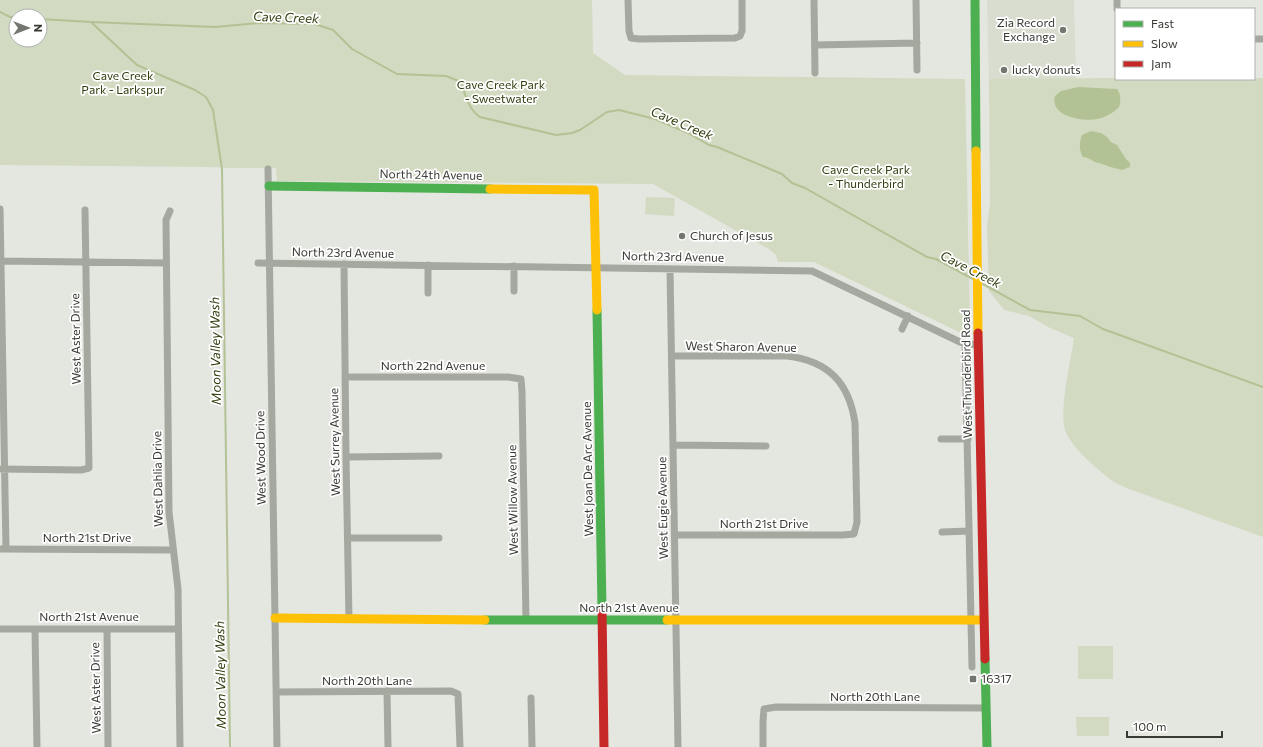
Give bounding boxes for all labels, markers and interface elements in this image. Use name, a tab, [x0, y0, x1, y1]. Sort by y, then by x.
north arrow	[8, 8, 48, 48]
water label: Cave Creek	[253, 8, 320, 26]
legend	[1115, 8, 1255, 80]
place label: Zia Record Exchange	[997, 15, 1055, 43]
text: Fast	[1151, 16, 1174, 30]
text: N	[32, 24, 45, 32]
marker: Zia Record Exchange	[1058, 25, 1068, 35]
text: Slow	[1151, 36, 1178, 50]
text: Jam	[1151, 56, 1171, 71]
place label: lucky donuts	[1012, 62, 1081, 76]
marker: lucky donuts	[999, 65, 1009, 75]
park label: Cave Creek Park - Larkspur	[81, 68, 165, 96]
park label: Cave Creek Park - Sweetwater	[457, 77, 546, 105]
water label: Cave Creek	[649, 103, 716, 144]
park label: Cave Creek Park - Thunderbird	[822, 162, 911, 190]
street label: North 24th Avenue	[379, 166, 483, 182]
place label: Church of Jesus	[690, 228, 773, 243]
marker: Church of Jesus	[677, 231, 687, 241]
street label: North 23rd Avenue	[292, 244, 394, 260]
water label: Cave Creek	[938, 247, 1005, 292]
street label: North 23rd Avenue	[622, 248, 724, 264]
street label: West Aster Drive	[67, 293, 83, 385]
water label: Moon Valley Wash	[206, 297, 224, 405]
street label: West Thunderbird Road	[958, 310, 974, 438]
street label: West Sharon Avenue	[685, 338, 797, 354]
street label: North 22nd Avenue	[381, 358, 485, 372]
street label: West Surrey Avenue	[326, 388, 342, 496]
street label: West Joan De Arc Avenue	[579, 401, 596, 537]
street label: West Wood Drive	[252, 411, 268, 505]
street label: West Dahlia Drive	[149, 431, 165, 527]
street label: West Willow Avenue	[504, 445, 520, 555]
street label: West Eugie Avenue	[654, 457, 670, 559]
street label: North 21st Drive	[720, 516, 808, 530]
street label: North 21st Drive	[43, 530, 131, 544]
street label: North 21st Avenue	[579, 600, 679, 614]
street label: North 21st Avenue	[39, 609, 139, 623]
water label: Moon Valley Wash	[211, 621, 229, 729]
street label: West Aster Drive	[87, 642, 103, 734]
place label: 16317	[981, 671, 1012, 685]
street label: North 20th Lane	[322, 673, 412, 687]
marker: 16317	[968, 674, 978, 684]
street label: North 20th Lane	[830, 689, 920, 703]
scale bar	[1127, 713, 1222, 739]
text: 100 m	[1133, 719, 1167, 733]

